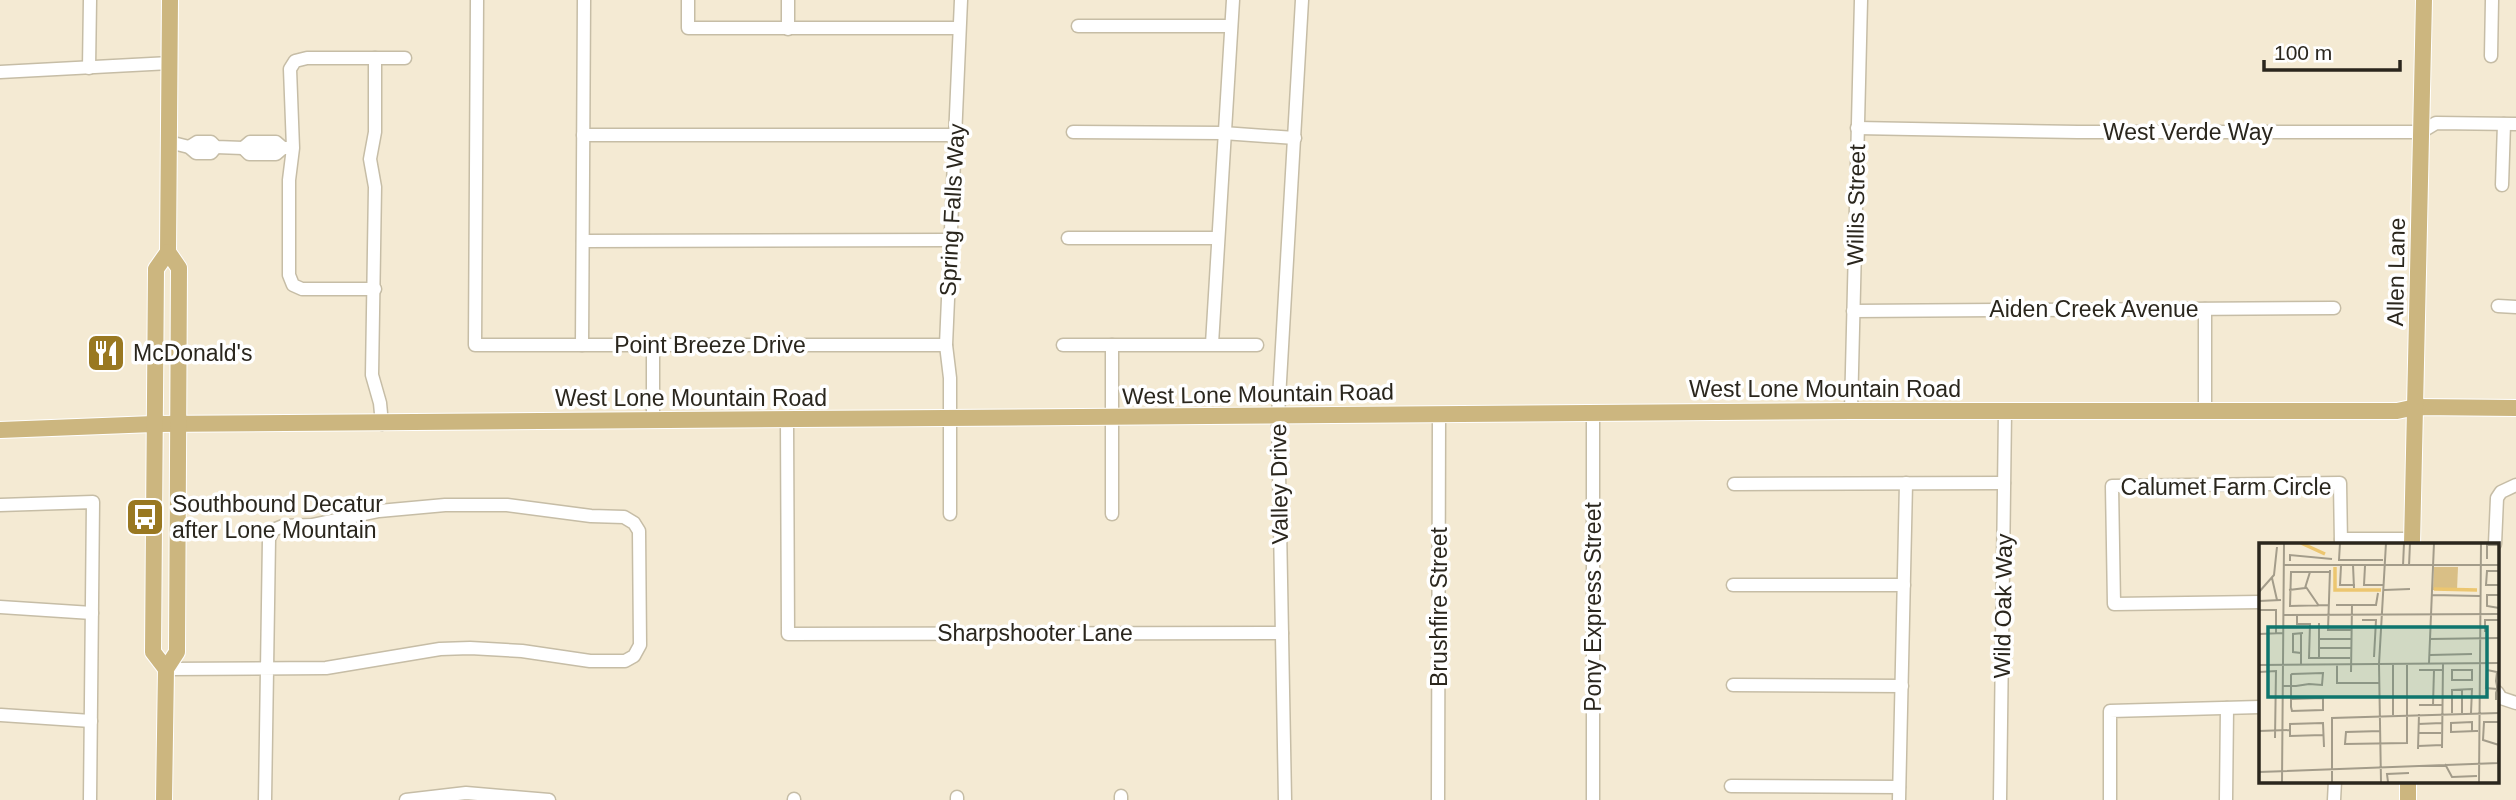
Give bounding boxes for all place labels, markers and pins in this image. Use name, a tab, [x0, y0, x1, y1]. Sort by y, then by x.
restaurant icon: McDonald's	[85, 332, 127, 374]
place label: McDonald's	[133, 340, 252, 366]
place label: Southbound Decatur after Lone Mountain	[172, 491, 383, 543]
bus stop icon: Southbound Decatur after Lone Mountain	[124, 496, 166, 538]

